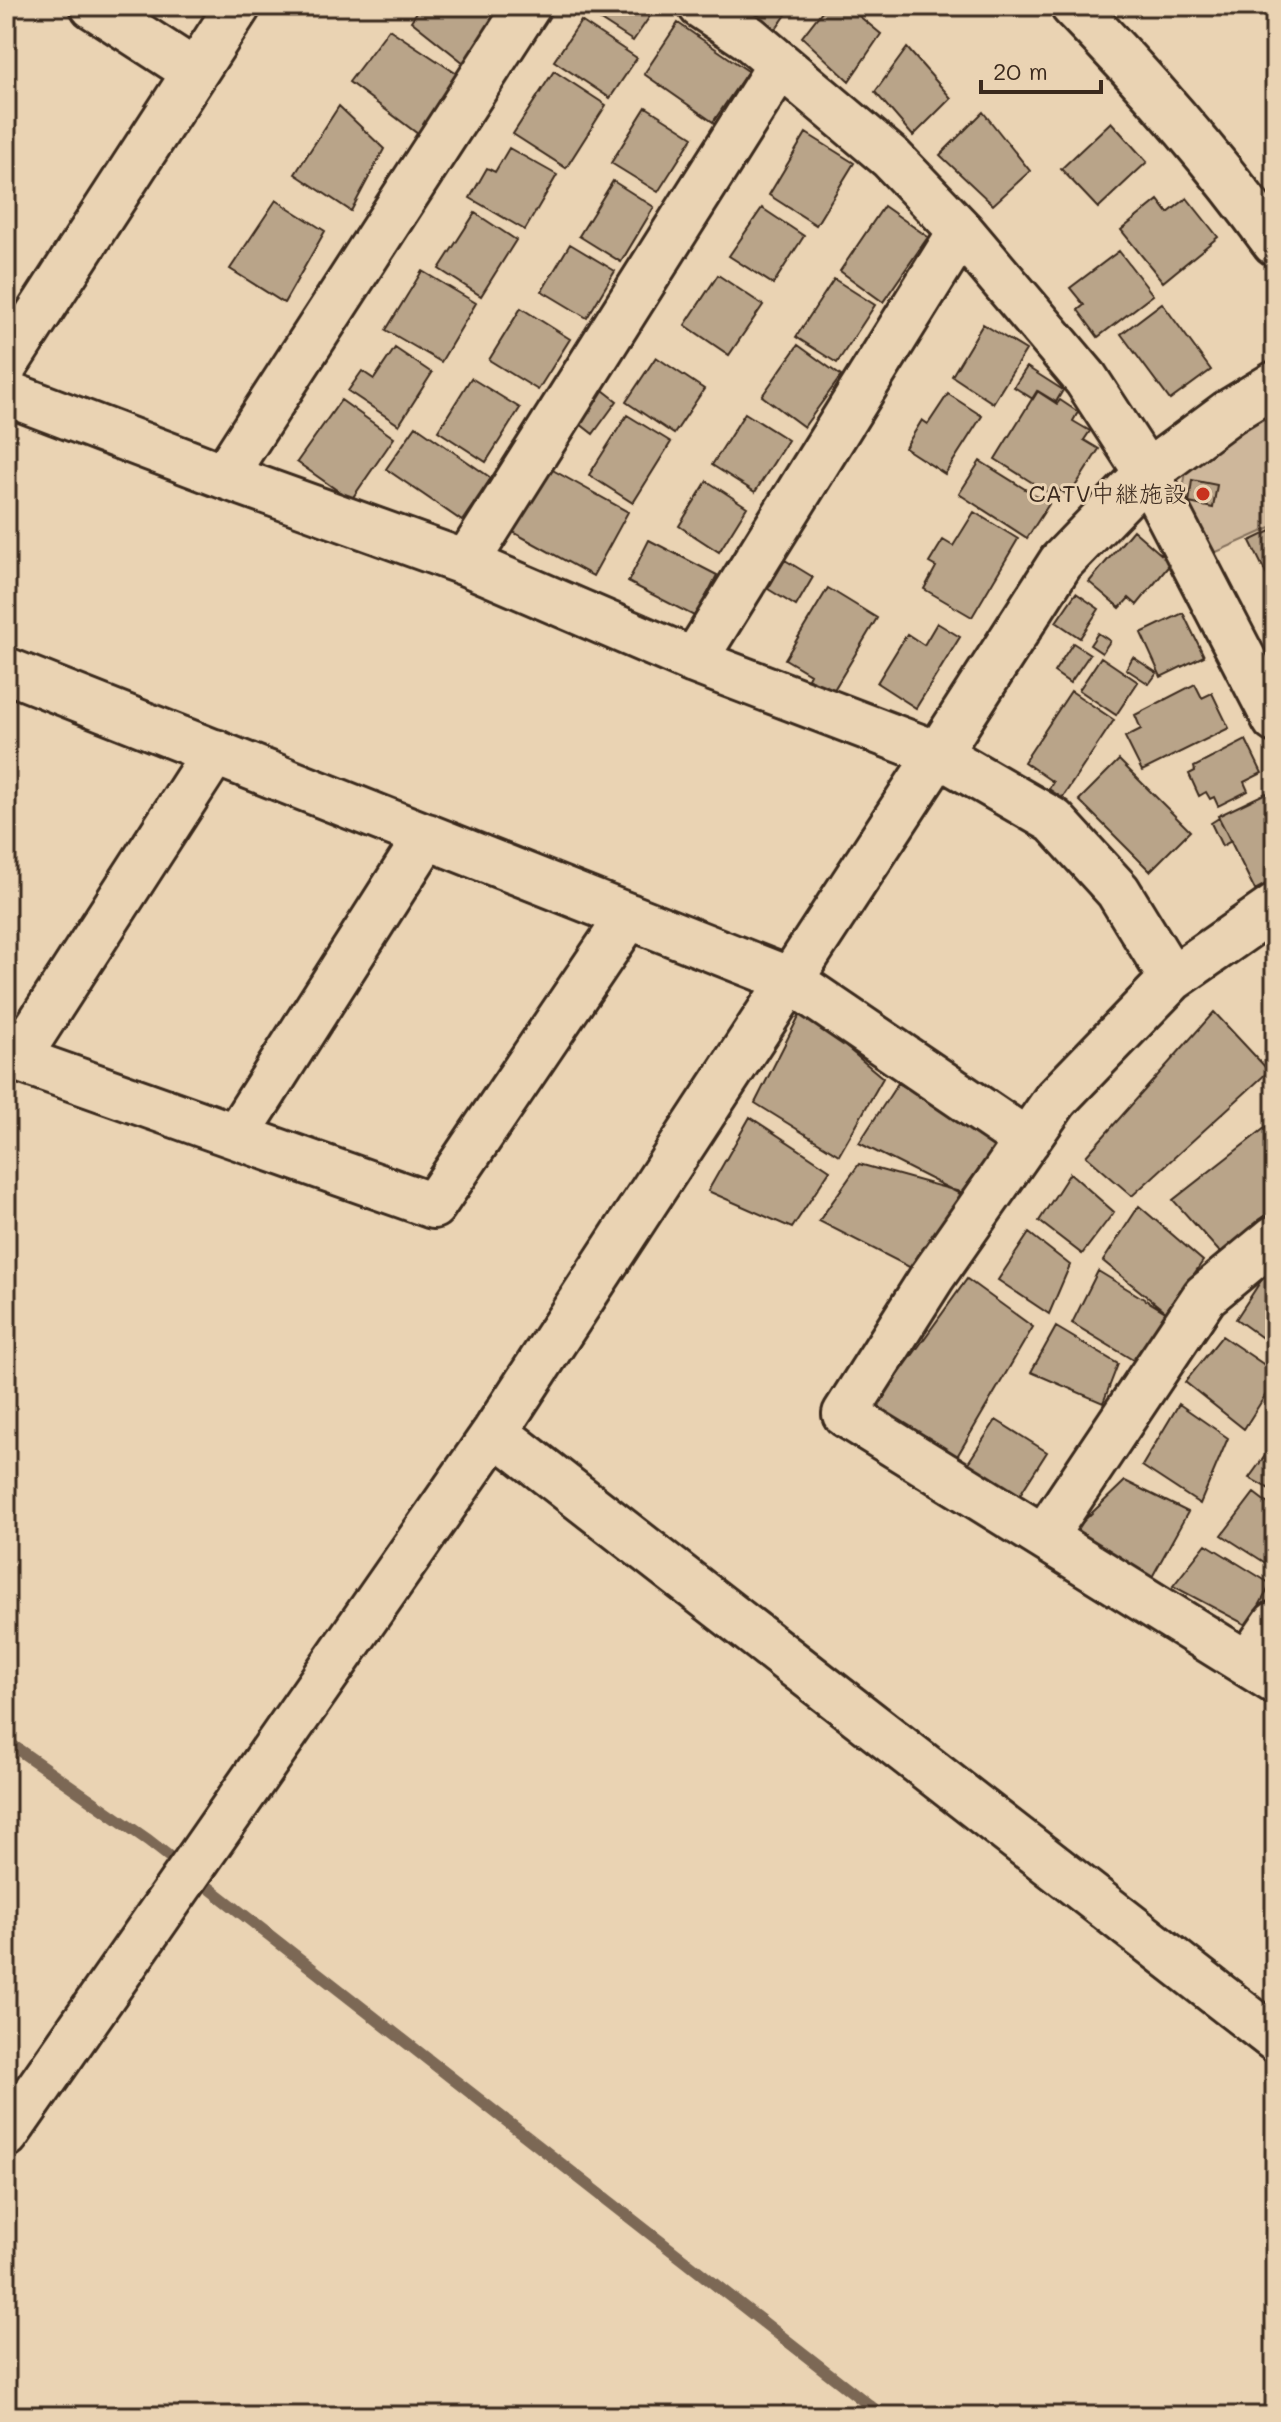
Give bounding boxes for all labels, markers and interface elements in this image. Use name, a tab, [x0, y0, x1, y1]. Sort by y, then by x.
scale bar	[981, 44, 1101, 94]
text: 20 m	[993, 55, 1048, 86]
place label: CATV中継施設	[1028, 477, 1187, 508]
marker: CATV中継施設	[1194, 485, 1212, 503]

